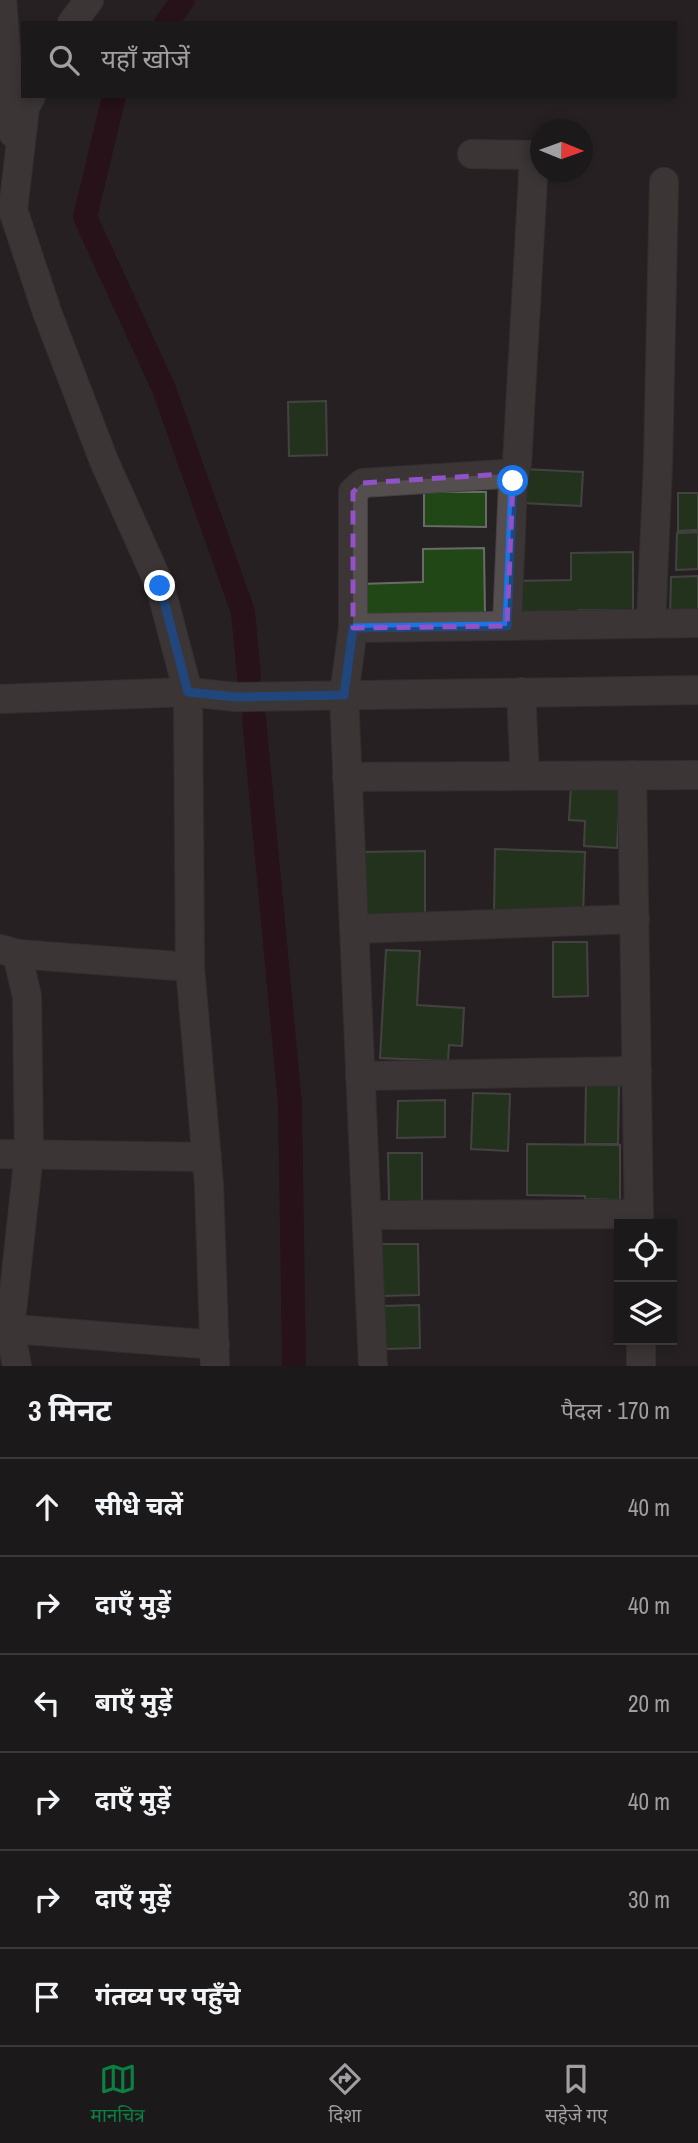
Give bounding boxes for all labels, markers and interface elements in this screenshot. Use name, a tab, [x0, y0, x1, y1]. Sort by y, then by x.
search box	[21, 21, 677, 98]
icon: search	[45, 41, 83, 79]
text: यहाँ खोजें	[101, 41, 190, 76]
north arrow	[530, 119, 593, 182]
route start	[497, 465, 528, 496]
route end	[144, 570, 175, 601]
map controls	[614, 1219, 677, 1345]
button: locate	[614, 1219, 677, 1282]
button: layers	[614, 1282, 677, 1345]
text: 3 मिनट	[28, 1390, 112, 1430]
text: पैदल · 170 m	[561, 1395, 670, 1426]
icon: ahead	[28, 1488, 66, 1526]
text: सीधे चलें	[95, 1488, 183, 1523]
text: 40 m	[628, 1492, 670, 1523]
icon: right	[28, 1586, 66, 1624]
text: दाएँ मुड़ें	[95, 1586, 171, 1621]
text: 40 m	[628, 1590, 670, 1621]
icon: left	[28, 1684, 66, 1722]
text: बाएँ मुड़ें	[95, 1684, 172, 1719]
text: 20 m	[628, 1688, 670, 1719]
icon: right	[28, 1782, 66, 1820]
text: दाएँ मुड़ें	[95, 1782, 171, 1817]
text: 40 m	[628, 1786, 670, 1817]
icon: right	[28, 1880, 66, 1918]
text: दाएँ मुड़ें	[95, 1880, 171, 1915]
text: 30 m	[628, 1884, 670, 1915]
icon: arrive	[28, 1978, 66, 2016]
text: गंतव्य पर पहुँचे	[95, 1978, 241, 2013]
tab: मानचित्र	[91, 2060, 145, 2130]
tab: दिशा	[326, 2060, 364, 2130]
tab: सहेजे गए	[545, 2060, 607, 2130]

